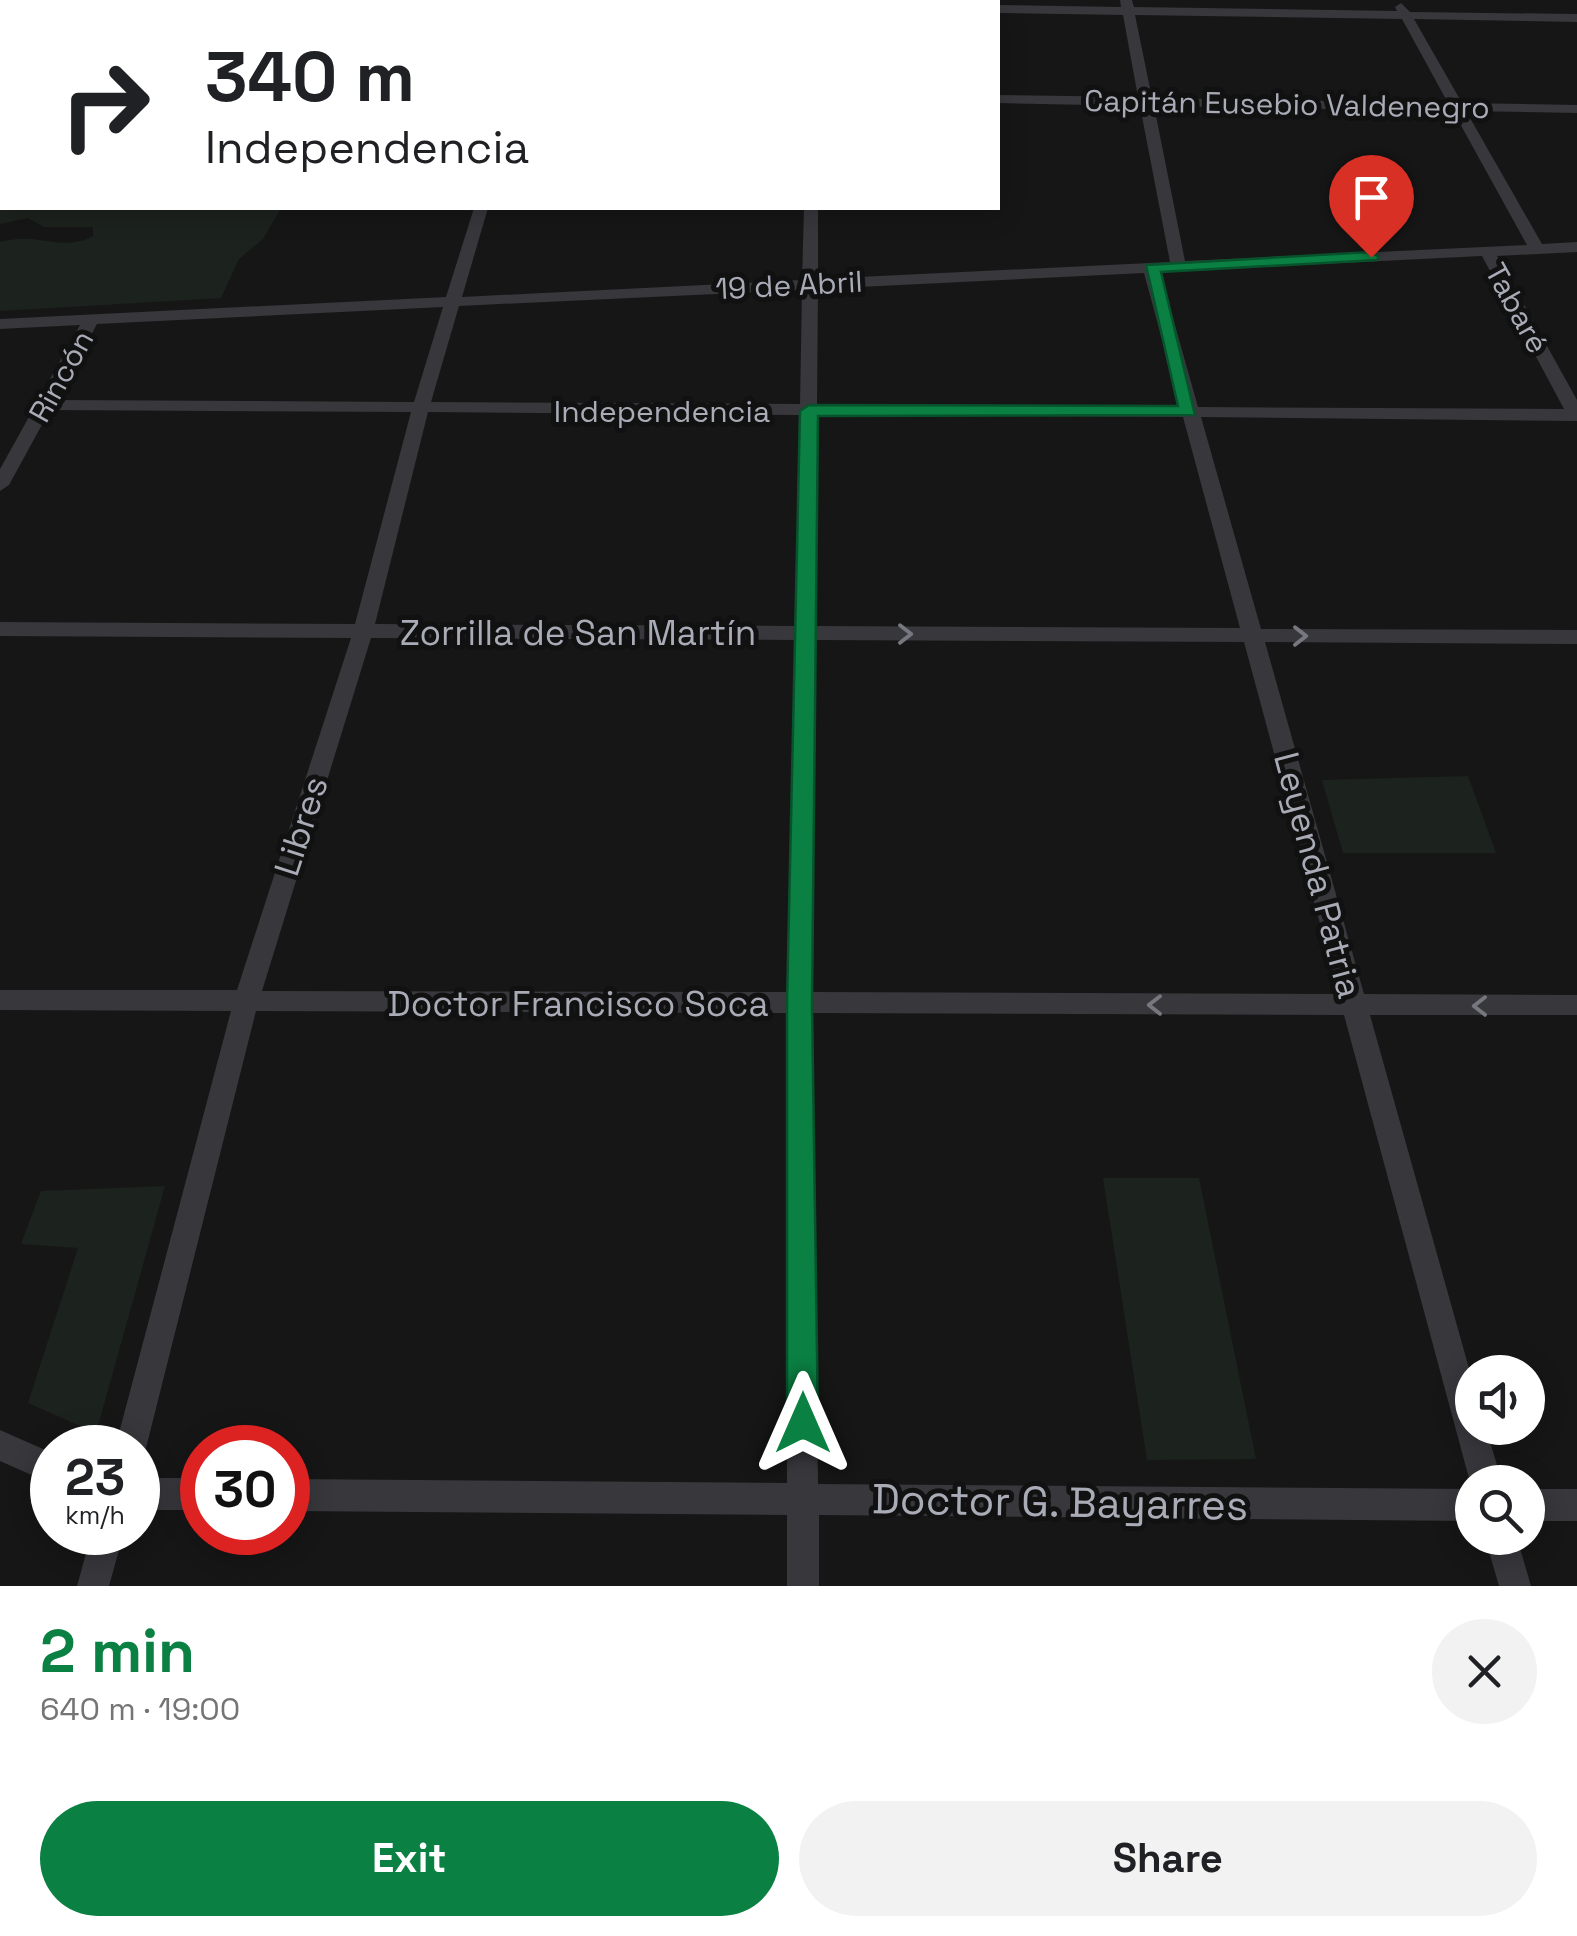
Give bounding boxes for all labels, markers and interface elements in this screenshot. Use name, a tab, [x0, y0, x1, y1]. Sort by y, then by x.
text: 340 m	[205, 32, 415, 121]
icon: right	[40, 40, 170, 170]
street label: Capitán Eusebio Valdenegro	[1084, 81, 1490, 127]
text: Independencia	[205, 119, 529, 176]
pin	[1329, 155, 1414, 258]
icon: arrive	[1344, 170, 1399, 225]
street label: Tabaré	[1476, 256, 1558, 360]
street label: 19 de Abril	[714, 262, 864, 308]
street label: Rincón	[20, 323, 102, 429]
street label: Independencia	[554, 392, 770, 431]
street label: Zorrilla de San Martín	[400, 611, 756, 655]
one-way arrow	[898, 623, 913, 645]
one-way arrow	[1292, 625, 1308, 646]
street label: Leyenda Patria	[1264, 747, 1372, 1003]
street label: Libres	[264, 771, 338, 881]
street label: Doctor Francisco Soca	[387, 982, 769, 1026]
one-way arrow	[1146, 994, 1162, 1016]
one-way arrow	[1471, 995, 1486, 1017]
map controls	[1455, 1355, 1545, 1555]
button: sound	[1455, 1355, 1545, 1445]
position arrow	[751, 1371, 855, 1475]
speed limit sign: 30	[180, 1425, 310, 1555]
text: 23	[65, 1446, 125, 1510]
button: search	[1455, 1465, 1545, 1555]
street label: Doctor G. Bayarres	[871, 1472, 1249, 1532]
text: km/h	[65, 1499, 125, 1531]
text: 2 min	[40, 1613, 195, 1690]
button: close	[1432, 1619, 1537, 1724]
text: 640 m · 19:00	[40, 1689, 240, 1729]
button: Exit	[40, 1801, 779, 1916]
button: Share	[799, 1801, 1537, 1916]

